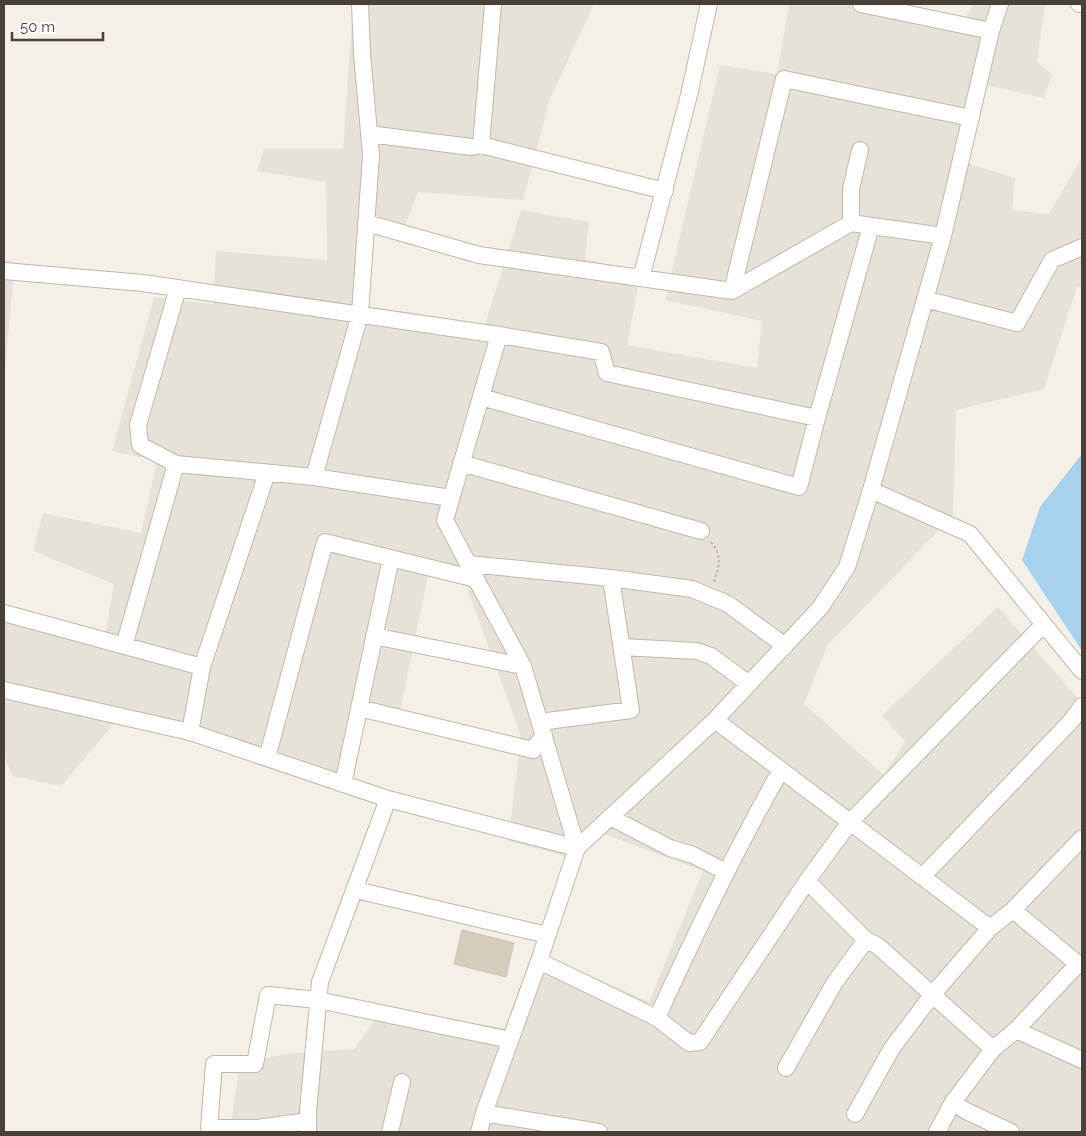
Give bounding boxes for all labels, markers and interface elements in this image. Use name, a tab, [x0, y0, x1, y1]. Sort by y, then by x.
scale bar	[12, 10, 104, 42]
text: 50 m	[20, 18, 55, 36]

